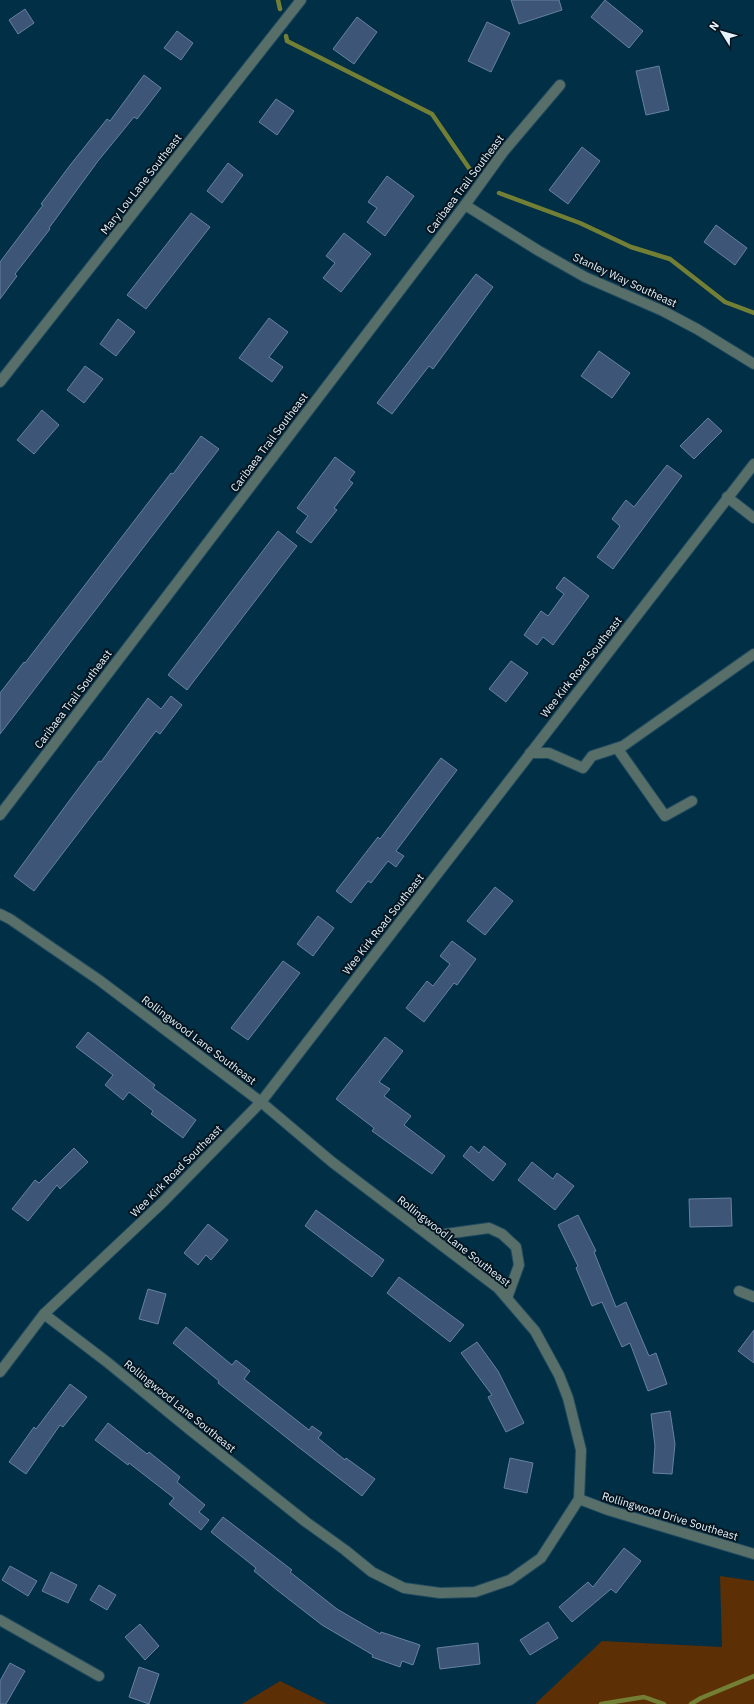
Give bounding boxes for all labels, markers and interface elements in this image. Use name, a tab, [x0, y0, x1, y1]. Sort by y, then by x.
north arrow	[702, 12, 742, 52]
text: N	[706, 19, 722, 33]
street label: Mary Lou Lane Southeast	[97, 131, 185, 237]
street label: Caribaea Trail Southeast	[423, 132, 507, 236]
street label: Stanley Way Southeast	[571, 250, 679, 310]
street label: Caribaea Trail Southeast	[227, 390, 311, 494]
street label: Wee Kirk Road Southeast	[537, 614, 625, 720]
street label: Caribaea Trail Southeast	[31, 647, 115, 751]
street label: Wee Kirk Road Southeast	[339, 871, 427, 977]
street label: Rollingwood Lane Southeast	[139, 992, 259, 1088]
street label: Wee Kirk Road Southeast	[127, 1122, 225, 1220]
street label: Rollingwood Lane Southeast	[395, 1192, 513, 1290]
street label: Rollingwood Lane Southeast	[121, 1357, 239, 1455]
street label: Rollingwood Drive Southeast	[600, 1489, 740, 1543]

